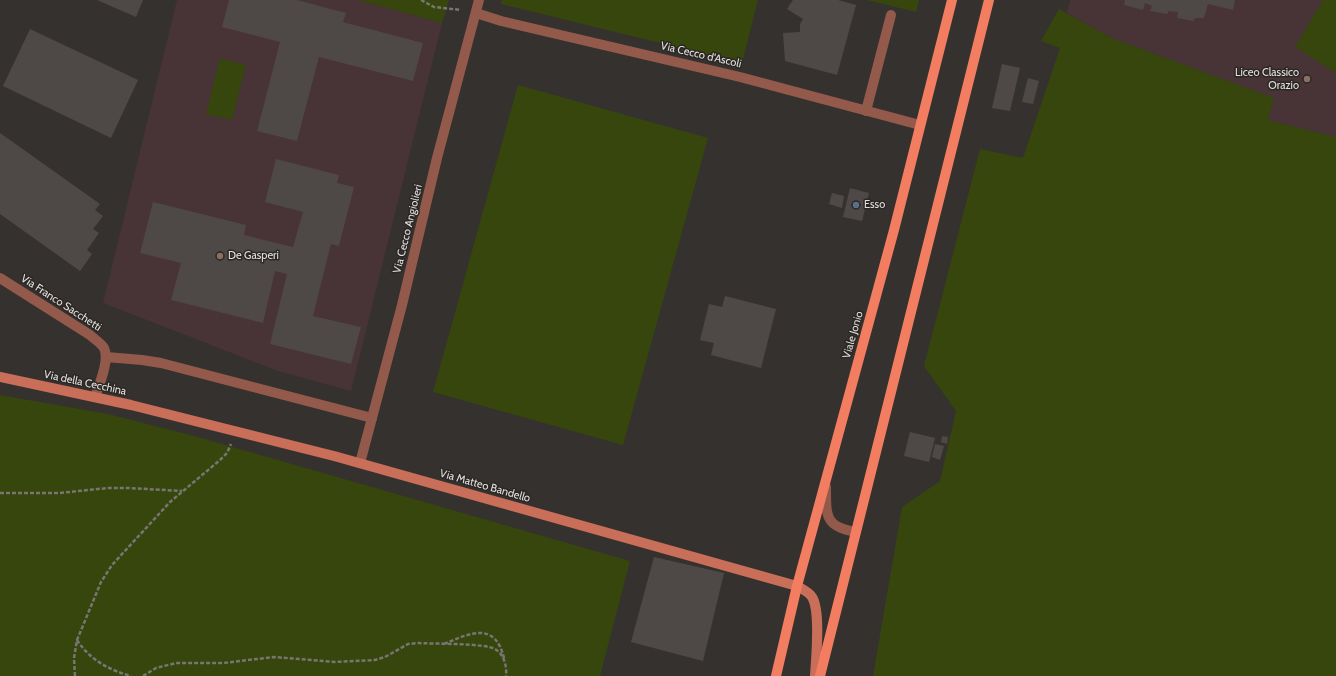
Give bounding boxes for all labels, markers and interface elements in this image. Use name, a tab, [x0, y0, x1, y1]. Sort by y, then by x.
street label: Via Cecco d'Ascoli	[659, 39, 743, 71]
place label: Liceo Classico Orazio	[1235, 66, 1299, 92]
marker: Liceo Classico Orazio	[1302, 74, 1312, 84]
street label: Via Cecco Angiolieri	[391, 183, 425, 275]
place label: Esso	[864, 198, 885, 212]
marker: Esso	[851, 200, 861, 210]
place label: De Gasperi	[228, 249, 279, 263]
marker: De Gasperi	[215, 251, 225, 261]
street label: Via Franco Sacchetti	[18, 272, 104, 334]
street label: Viale Jonio	[840, 310, 866, 360]
street label: Via della Cecchina	[43, 368, 127, 398]
street label: Via Matteo Bandello	[438, 467, 532, 505]

